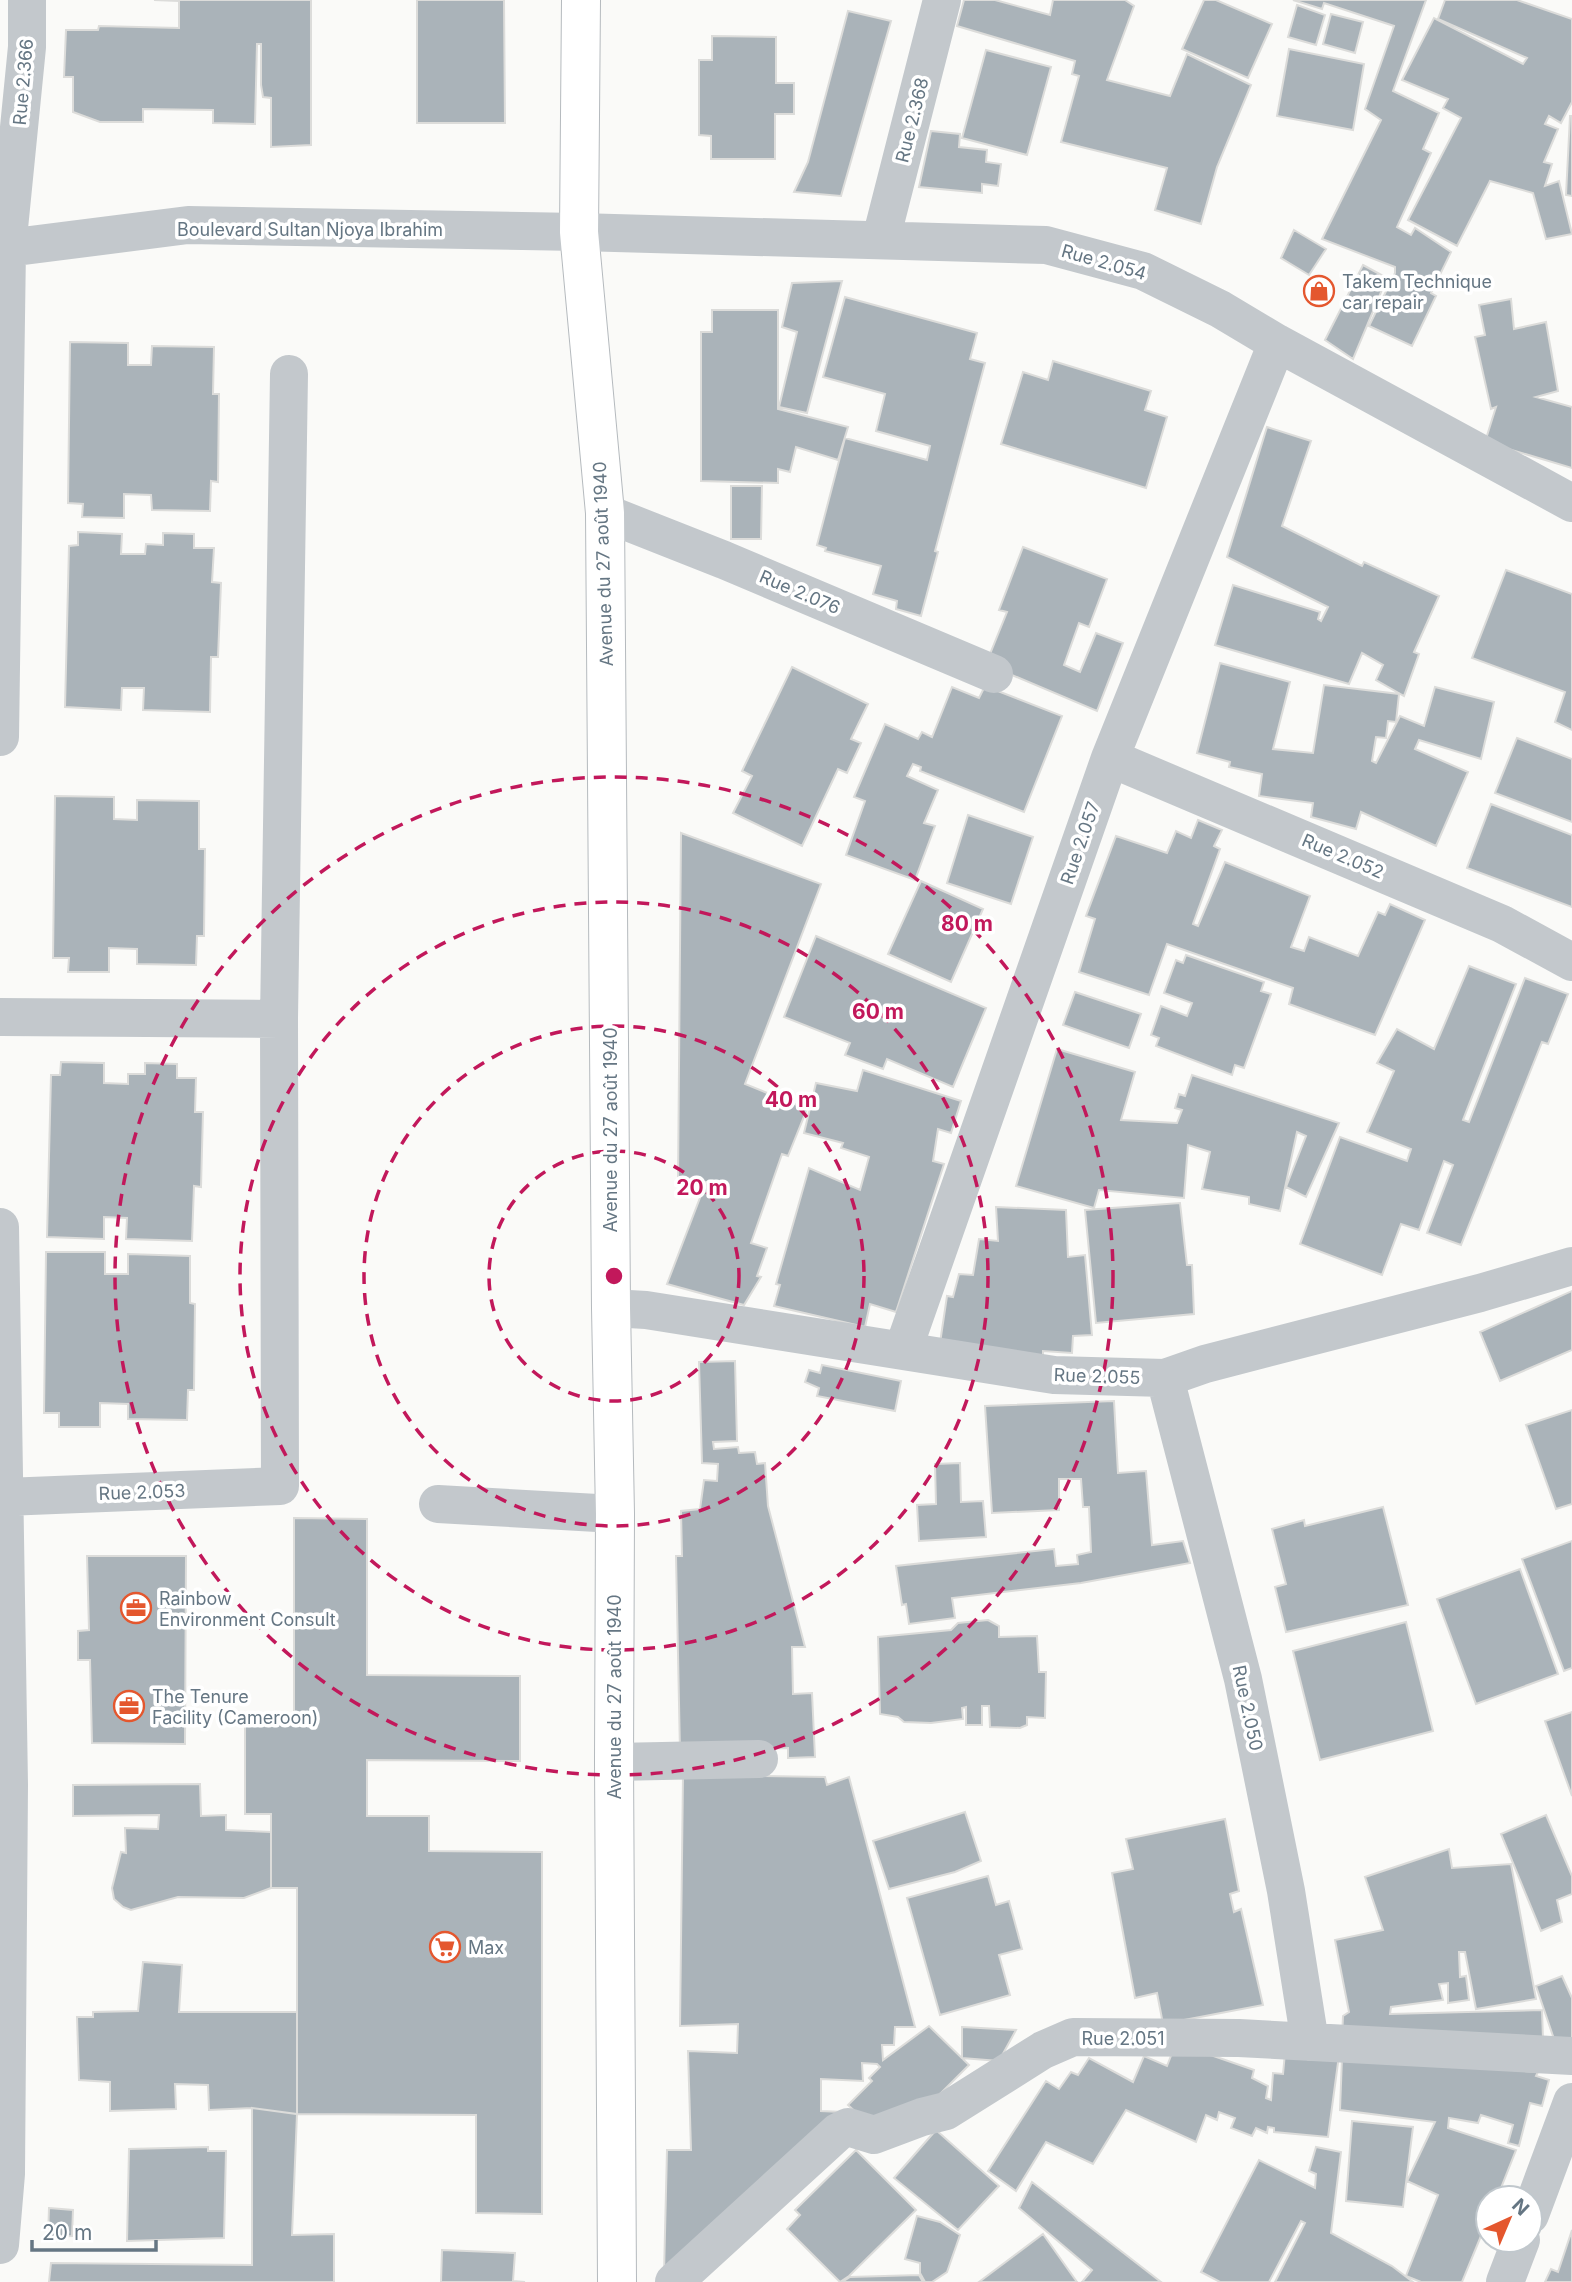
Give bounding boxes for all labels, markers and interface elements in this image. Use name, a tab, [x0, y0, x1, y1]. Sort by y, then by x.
street label: Rue 2.366	[9, 38, 37, 126]
street label: Rue 2.368	[891, 75, 933, 165]
street label: Boulevard Sultan Njoya Ibrahim	[177, 219, 443, 240]
street label: Rue 2.054	[1059, 240, 1149, 284]
place label: Takem Technique car repair	[1342, 271, 1492, 313]
shop icon: Takem Technique car repair	[1302, 274, 1336, 308]
street label: Avenue du 27 août 1940	[589, 461, 617, 667]
street label: Rue 2.076	[757, 566, 843, 618]
street label: Rue 2.057	[1056, 799, 1104, 887]
street label: Rue 2.052	[1299, 829, 1387, 883]
text: 80 m	[941, 911, 993, 936]
text: 60 m	[852, 999, 904, 1024]
street label: Avenue du 27 août 1940	[600, 1027, 621, 1233]
text: 40 m	[765, 1087, 817, 1112]
text: 20 m	[676, 1175, 728, 1200]
centre of rings	[602, 1264, 626, 1288]
street label: Rue 2.055	[1053, 1364, 1141, 1388]
street label: Rue 2.053	[98, 1480, 186, 1504]
place label: Rainbow Environment Consult	[159, 1588, 336, 1630]
office icon: Rainbow Environment Consult	[119, 1591, 153, 1625]
street label: Avenue du 27 août 1940	[604, 1594, 625, 1800]
street label: Rue 2.050	[1229, 1663, 1267, 1753]
place label: The Tenure Facility (Cameroon)	[152, 1686, 318, 1728]
office icon: The Tenure Facility (Cameroon)	[112, 1689, 146, 1723]
supermarket icon: Max	[428, 1930, 462, 1964]
place label: Max	[468, 1937, 504, 1958]
street label: Rue 2.051	[1081, 2028, 1165, 2049]
north arrow	[1474, 2184, 1544, 2254]
text: N	[1507, 2194, 1534, 2220]
scale bar	[32, 2208, 156, 2252]
text: 20 m	[42, 2220, 92, 2245]

